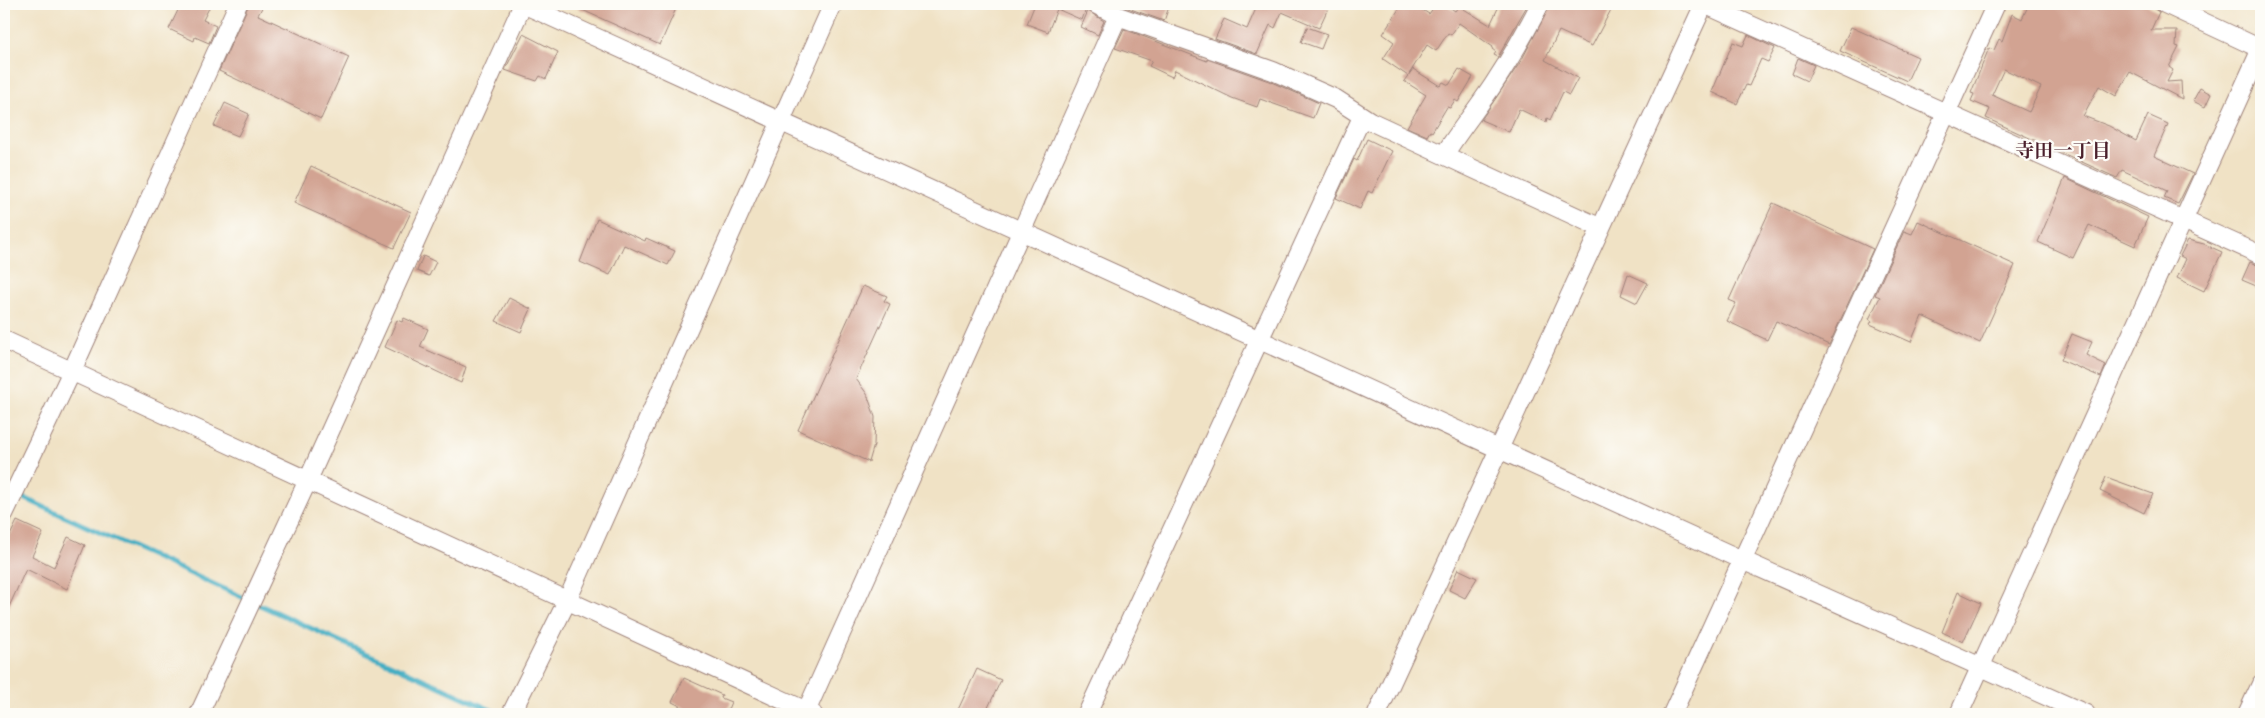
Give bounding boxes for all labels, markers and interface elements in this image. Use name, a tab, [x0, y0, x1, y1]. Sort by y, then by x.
district label: 寺田一丁目	[2015, 138, 2111, 164]

